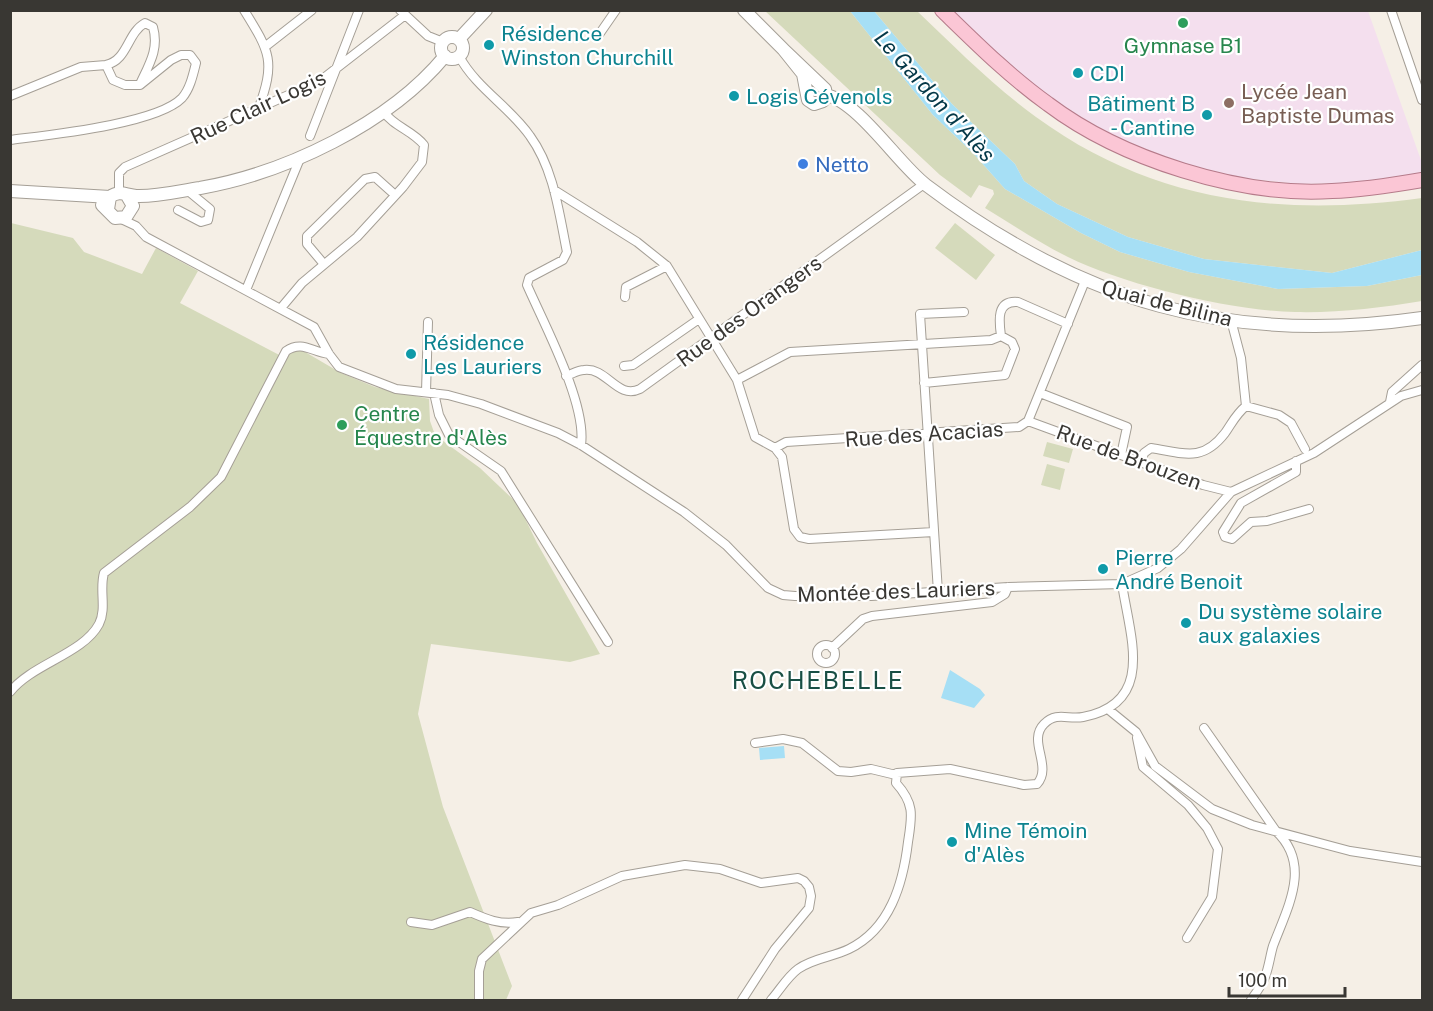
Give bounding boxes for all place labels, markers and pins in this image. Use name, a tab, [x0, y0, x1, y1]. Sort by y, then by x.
marker: Gymnase B1	[1176, 16, 1190, 30]
place label: Résidence Winston Churchill	[501, 21, 674, 70]
place label: Gymnase B1	[1124, 33, 1242, 58]
marker: Résidence Winston Churchill	[482, 38, 496, 52]
place label: CDI	[1090, 61, 1125, 86]
marker: CDI	[1071, 66, 1085, 80]
place label: Lycée Jean Baptiste Dumas	[1241, 79, 1394, 128]
place label: Logis Cévenols	[746, 84, 893, 109]
marker: Logis Cévenols	[727, 89, 741, 103]
place label: Bâtiment B - Cantine	[1087, 91, 1195, 140]
marker: Lycée Jean Baptiste Dumas	[1222, 96, 1236, 110]
marker: Bâtiment B - Cantine	[1200, 108, 1214, 122]
place label: Netto	[815, 152, 869, 177]
marker: Netto	[796, 157, 810, 171]
place label: Résidence Les Lauriers	[423, 330, 542, 379]
marker: Résidence Les Lauriers	[404, 347, 418, 361]
place label: Centre Équestre d'Alès	[354, 401, 507, 450]
marker: Centre Équestre d'Alès	[335, 418, 349, 432]
place label: Pierre André Benoit	[1115, 545, 1243, 594]
marker: Pierre André Benoit	[1096, 562, 1110, 576]
place label: Du système solaire aux galaxies	[1198, 599, 1382, 648]
marker: Du système solaire aux galaxies	[1179, 616, 1193, 630]
place label: Mine Témoin d'Alès	[964, 818, 1087, 867]
marker: Mine Témoin d'Alès	[945, 835, 959, 849]

